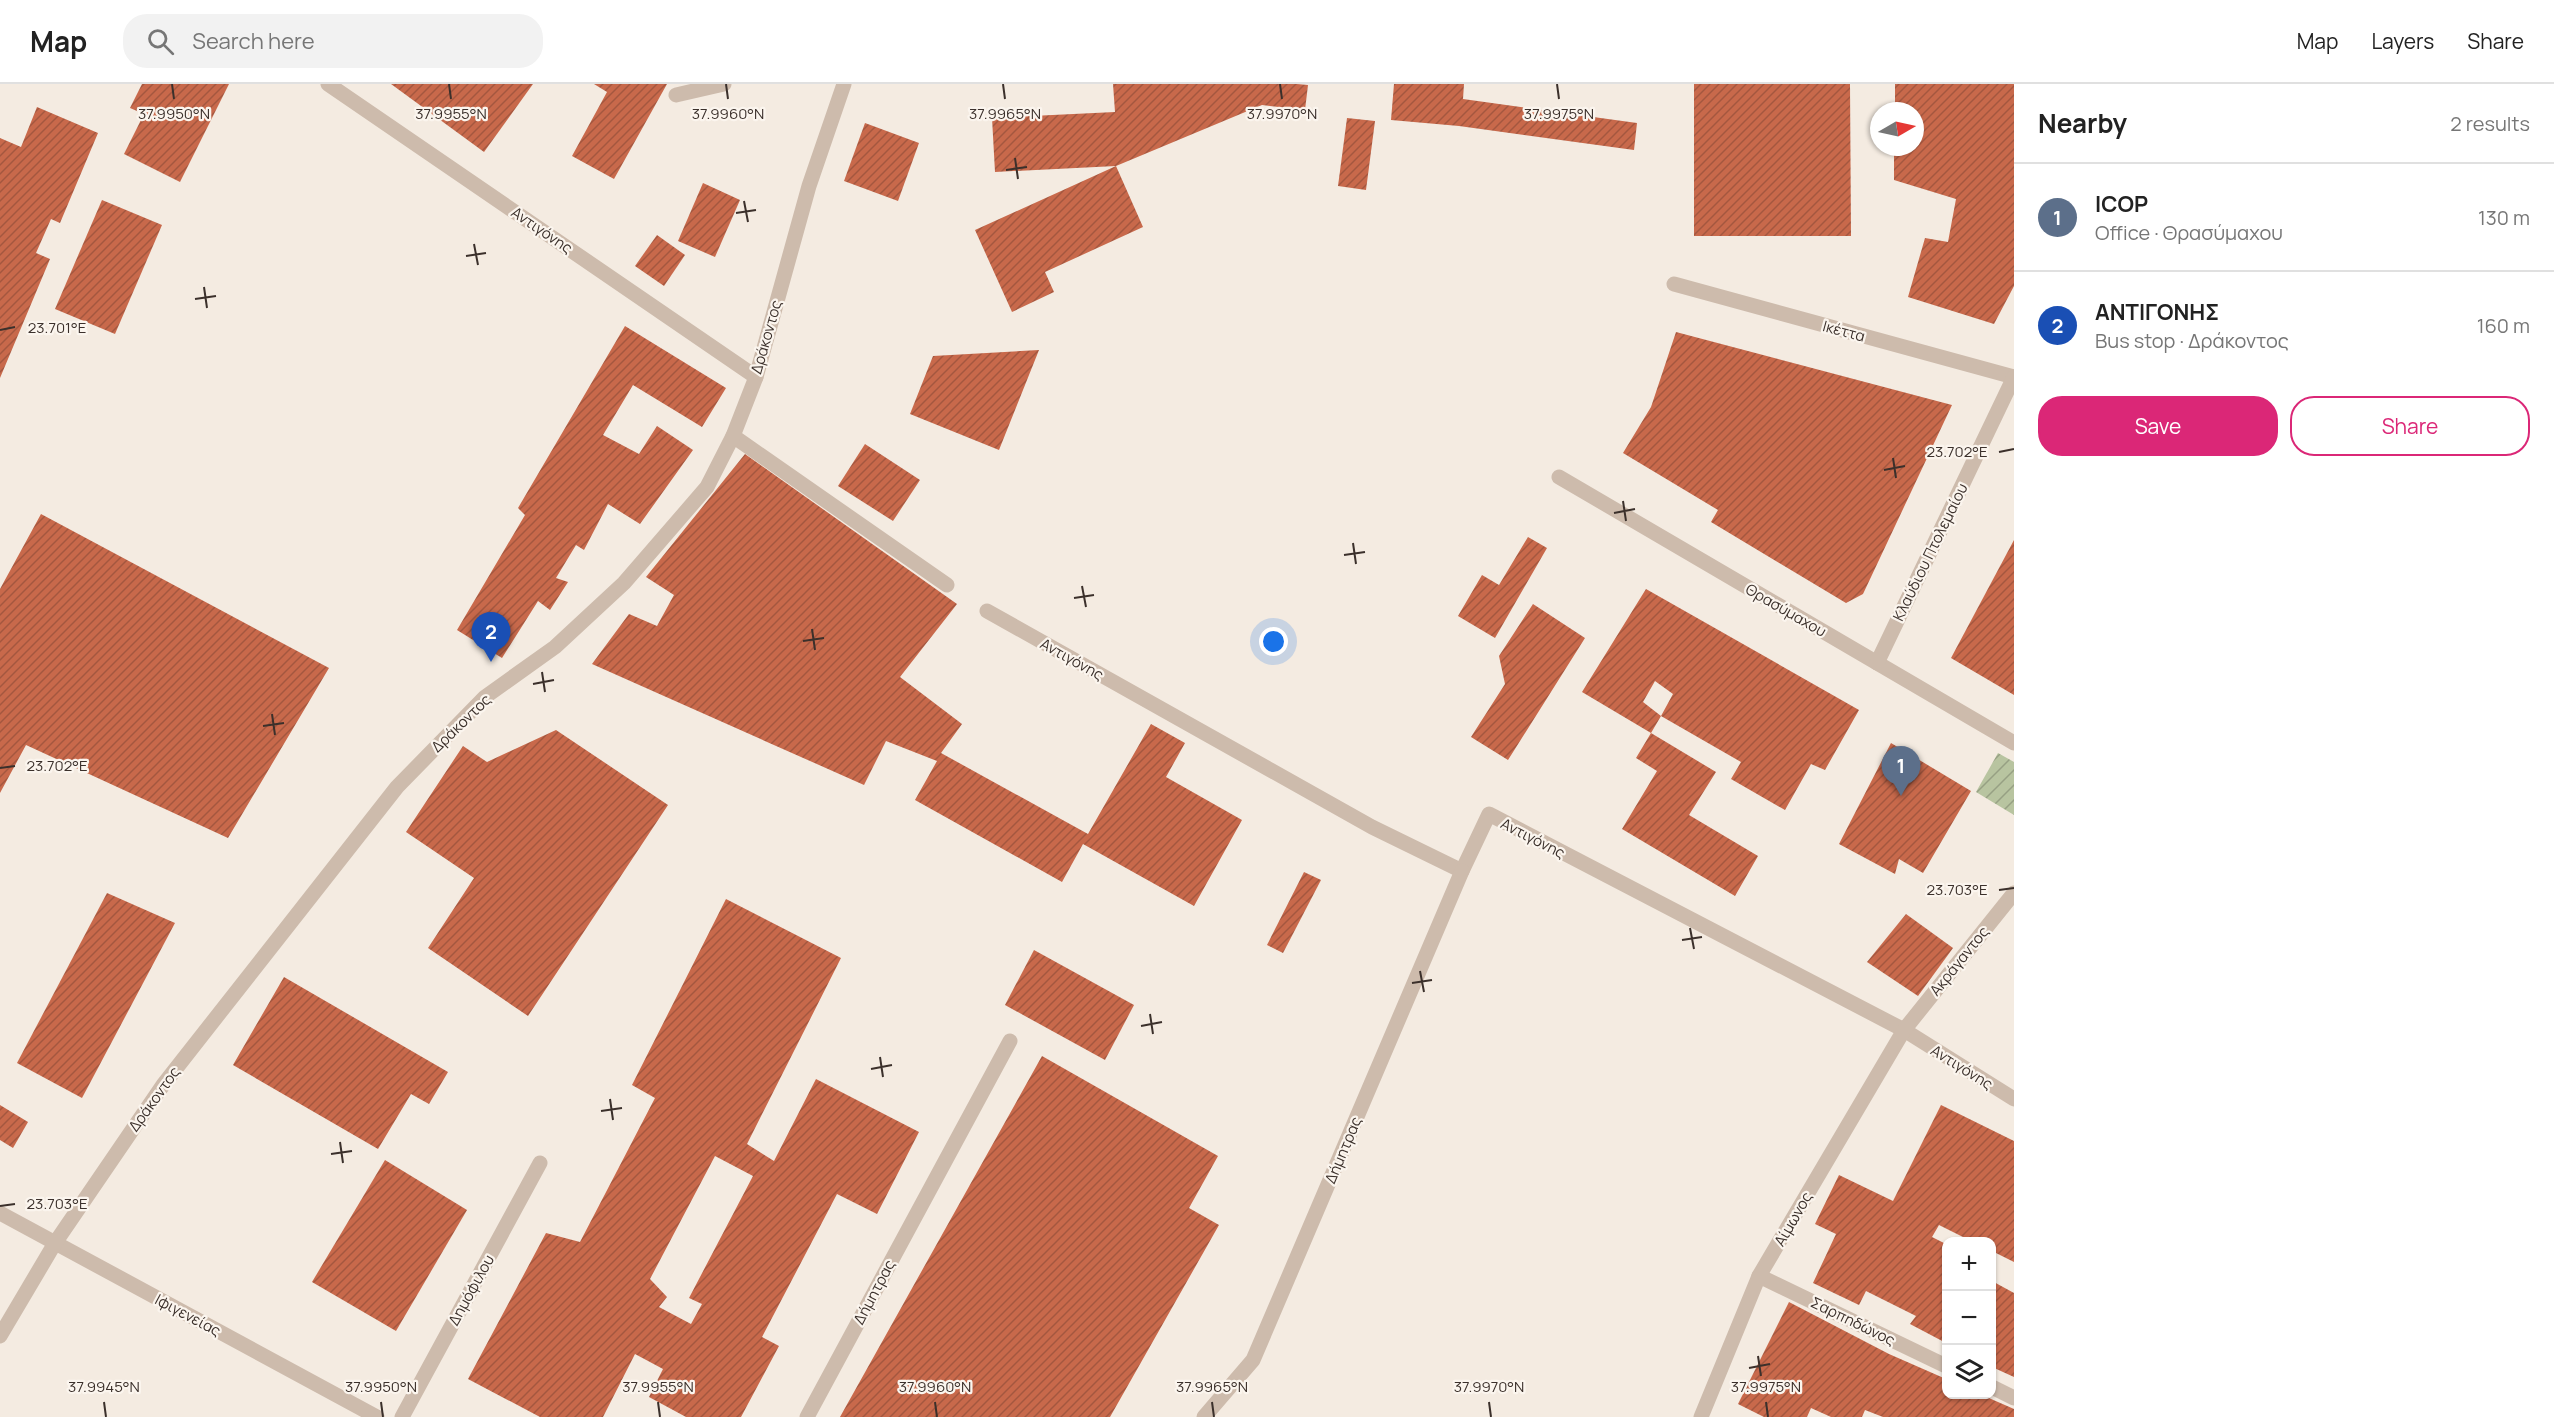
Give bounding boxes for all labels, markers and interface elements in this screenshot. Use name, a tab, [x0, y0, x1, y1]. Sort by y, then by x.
search box	[123, 14, 543, 68]
text: Map	[30, 22, 87, 60]
icon: search	[144, 25, 177, 58]
text: Search here	[192, 26, 315, 56]
text: Map	[2297, 27, 2338, 55]
text: Layers	[2371, 27, 2434, 55]
text: Share	[2467, 27, 2524, 55]
north arrow	[1870, 102, 1924, 156]
text: 37.9950°N	[138, 103, 210, 124]
text: 37.9955°N	[415, 103, 487, 124]
text: 37.9960°N	[692, 103, 764, 124]
text: 37.9965°N	[969, 103, 1041, 124]
text: 37.9970°N	[1247, 103, 1317, 124]
text: 37.9975°N	[1524, 103, 1594, 124]
text: Nearby	[2038, 105, 2127, 141]
text: 2 results	[2450, 110, 2530, 137]
text: ICOP	[2095, 189, 2148, 219]
street label: Αντιγόνης	[507, 202, 577, 258]
text: 1	[2053, 204, 2062, 231]
text: 130 m	[2478, 204, 2530, 231]
text: Office · Θρασύμαχου	[2095, 219, 2283, 246]
text: ΑΝΤΙΓΟΝΗΣ	[2095, 297, 2219, 327]
street label: Δράκοντος	[745, 298, 787, 376]
text: 2	[2052, 312, 2063, 339]
text: 160 m	[2477, 312, 2530, 339]
street label: Ικέττα	[1821, 315, 1867, 347]
text: 23.701°E	[28, 317, 86, 338]
text: Bus stop · Δράκοντος	[2095, 327, 2289, 354]
button: Save	[2038, 396, 2278, 456]
button: Share	[2290, 396, 2530, 456]
text: 23.702°E	[1926, 441, 1988, 462]
street label: Κλαύδιου Πτολεμαίου	[1887, 480, 1973, 624]
street label: Θρασύμαχου	[1742, 578, 1830, 642]
pin: 2	[472, 612, 510, 662]
your location	[1259, 627, 1288, 656]
street label: Αντιγόνης	[1036, 633, 1108, 685]
street label: Δράκοντος	[426, 689, 496, 757]
pin: 1	[1882, 746, 1920, 796]
text: 23.702°E	[26, 755, 88, 776]
street label: Αντιγόνης	[1497, 813, 1569, 863]
text: 23.703°E	[1927, 879, 1987, 900]
street label: Ακράγαντος	[1924, 922, 1994, 1000]
street label: Αντιγόνης	[1927, 1040, 1997, 1094]
street label: Δράκοντος	[123, 1062, 185, 1136]
street label: Δήμητρας	[1320, 1113, 1366, 1187]
street label: Αίμωνος	[1769, 1188, 1817, 1250]
text: 23.703°E	[27, 1193, 87, 1214]
map controls	[1942, 1237, 1996, 1399]
button: +	[1942, 1237, 1996, 1291]
street label: Δημόφιλου	[443, 1251, 499, 1329]
street label: Δήμητρας	[848, 1256, 900, 1328]
street label: Ιφιγενείας	[151, 1289, 225, 1341]
button: −	[1942, 1291, 1996, 1345]
street label: Σαρπηδώνος	[1807, 1292, 1899, 1350]
button: layers	[1942, 1345, 1996, 1399]
text: 37.9945°N	[68, 1376, 140, 1397]
text: 37.9950°N	[345, 1376, 417, 1397]
text: 37.9955°N	[622, 1376, 694, 1397]
text: 37.9960°N	[899, 1376, 971, 1397]
text: 37.9965°N	[1176, 1376, 1248, 1397]
text: 37.9970°N	[1454, 1376, 1524, 1397]
text: 37.9975°N	[1731, 1376, 1801, 1397]

